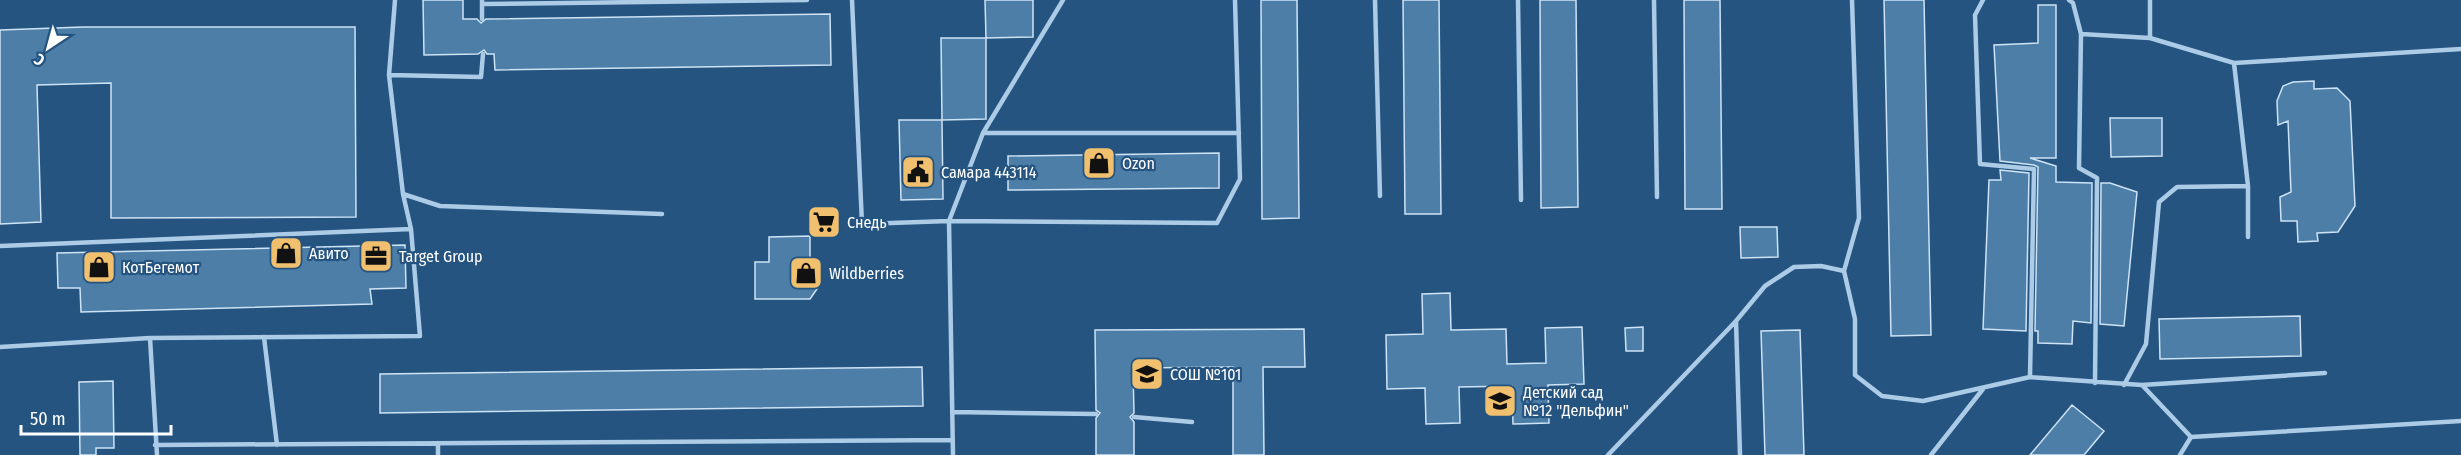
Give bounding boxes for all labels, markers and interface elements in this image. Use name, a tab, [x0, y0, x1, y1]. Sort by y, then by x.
north arrow	[18, 18, 78, 78]
text: С	[30, 49, 48, 70]
shop icon: Ozon	[1081, 145, 1117, 181]
public building icon: Самара 443114	[900, 154, 936, 190]
place label: Ozon	[1122, 154, 1155, 173]
place label: Самара 443114	[941, 163, 1037, 182]
supermarket icon: Снедь	[806, 204, 842, 240]
place label: Снедь	[847, 213, 887, 232]
shop icon: Авито	[268, 235, 304, 271]
office icon: Target Group	[358, 238, 394, 274]
place label: Авито	[309, 244, 349, 263]
place label: Target Group	[399, 247, 483, 266]
shop icon: КотБегемот	[81, 249, 117, 285]
shop icon: Wildberries	[788, 255, 824, 291]
place label: КотБегемот	[122, 258, 200, 277]
place label: Wildberries	[829, 264, 904, 283]
school or university icon: СОШ №101	[1129, 356, 1165, 392]
place label: СОШ №101	[1170, 365, 1241, 384]
school or university icon: Детский сад №12 "Дельфин"	[1482, 383, 1518, 419]
place label: Детский сад №12 "Дельфин"	[1522, 383, 1629, 420]
scale bar	[21, 398, 171, 436]
text: 50 m	[30, 408, 66, 430]

